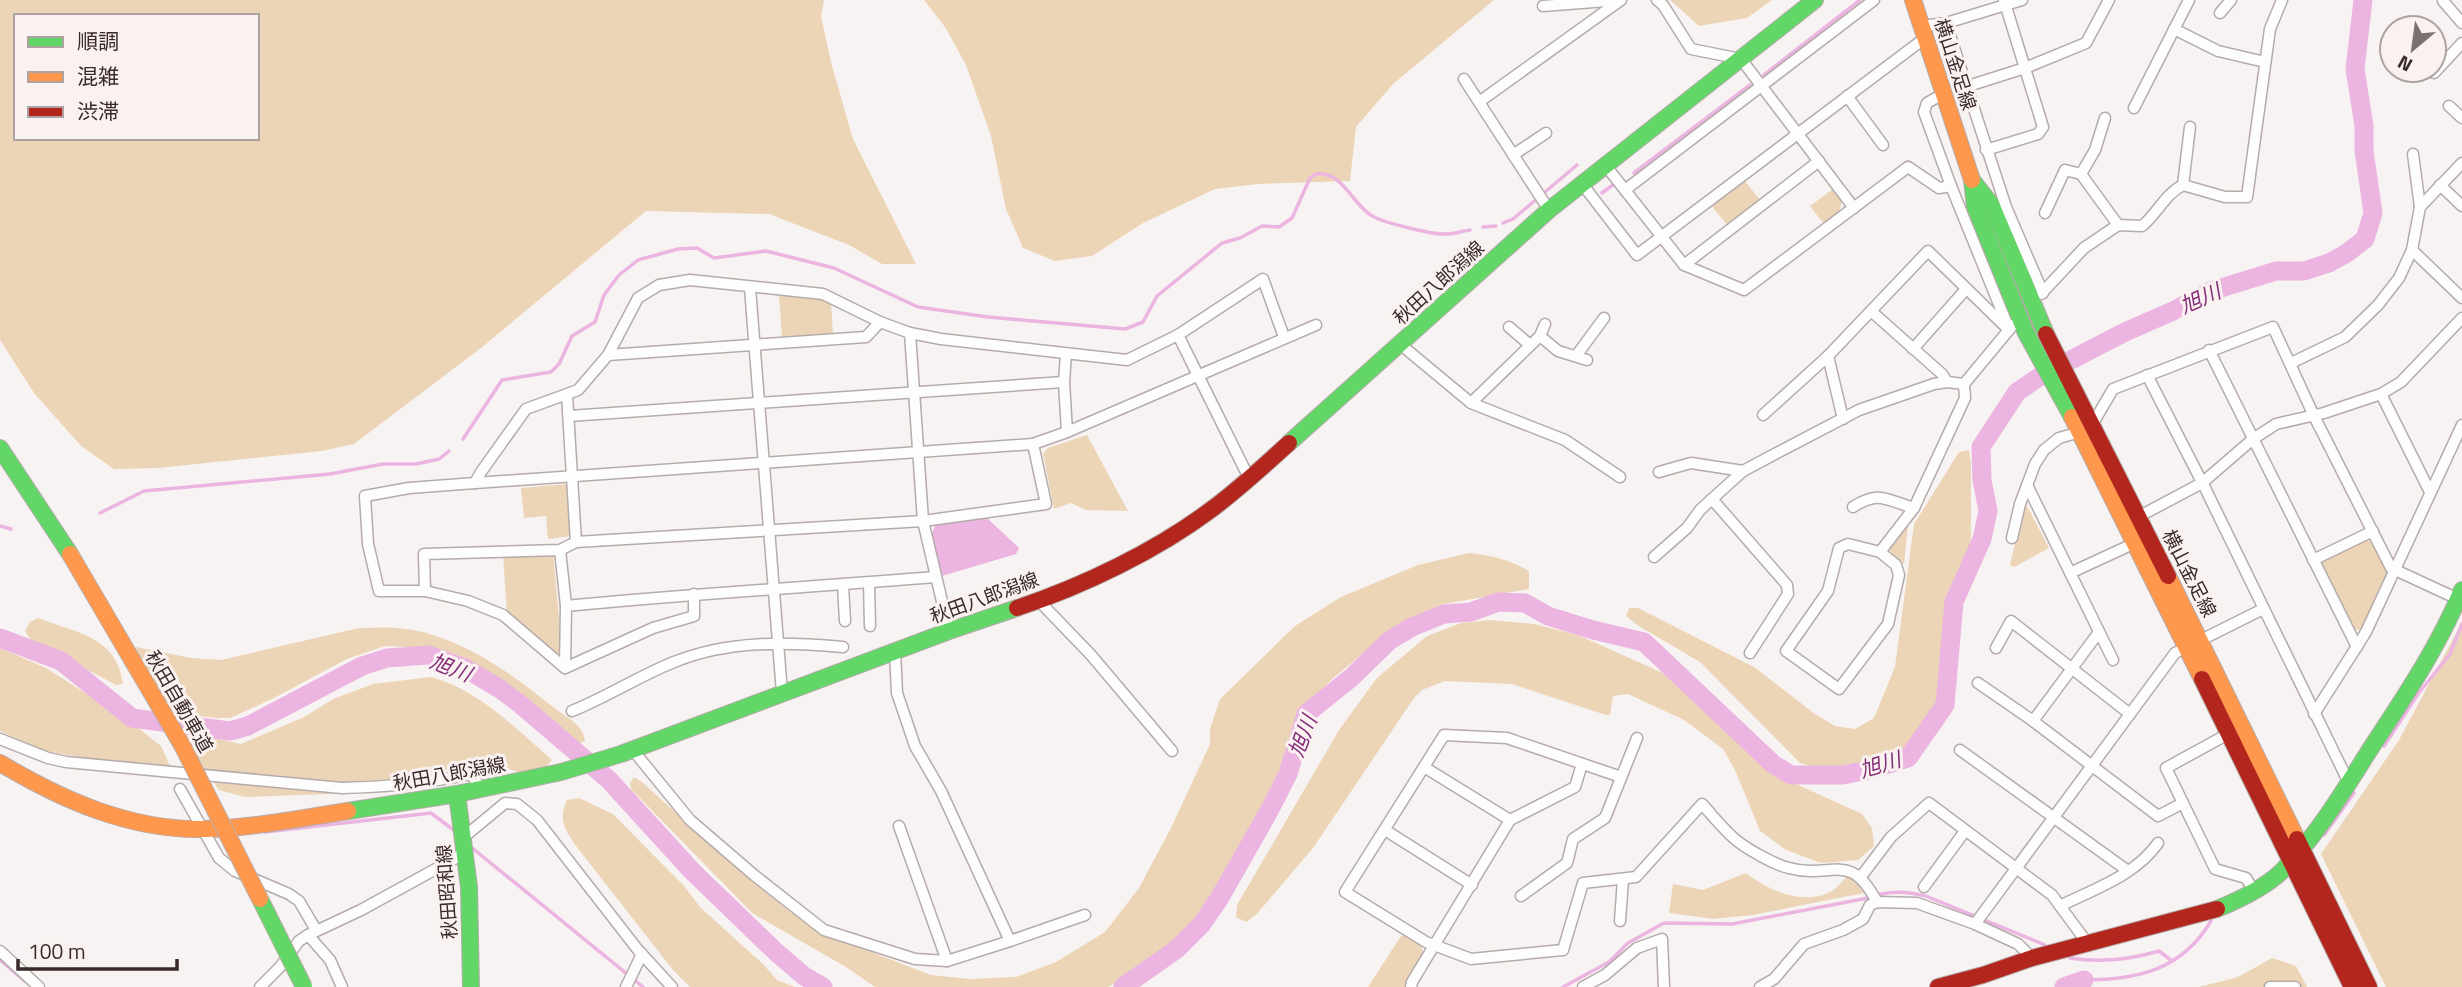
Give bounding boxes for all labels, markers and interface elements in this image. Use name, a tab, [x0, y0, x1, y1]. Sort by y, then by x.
legend	[14, 14, 259, 140]
street label: 横山金足線	[1928, 14, 1984, 114]
north arrow	[2378, 14, 2448, 84]
text: 順調	[77, 25, 119, 57]
text: N	[2392, 48, 2417, 80]
text: 混雑	[77, 60, 119, 92]
text: 渋滞	[77, 95, 119, 127]
street label: 秋田八郎潟線	[1386, 233, 1490, 331]
water label: 旭川	[2174, 274, 2228, 321]
street label: 横山金足線	[2156, 524, 2224, 622]
street label: 秋田八郎潟線	[925, 564, 1043, 630]
street label: 秋田自動車道	[139, 644, 221, 758]
water label: 旭川	[426, 645, 478, 690]
water label: 旭川	[1280, 709, 1325, 761]
water label: 旭川	[1855, 742, 1907, 785]
street label: 秋田八郎潟線	[390, 749, 508, 797]
street label: 秋田昭和線	[428, 844, 464, 940]
scale bar	[18, 928, 177, 972]
text: 100 m	[28, 935, 85, 967]

